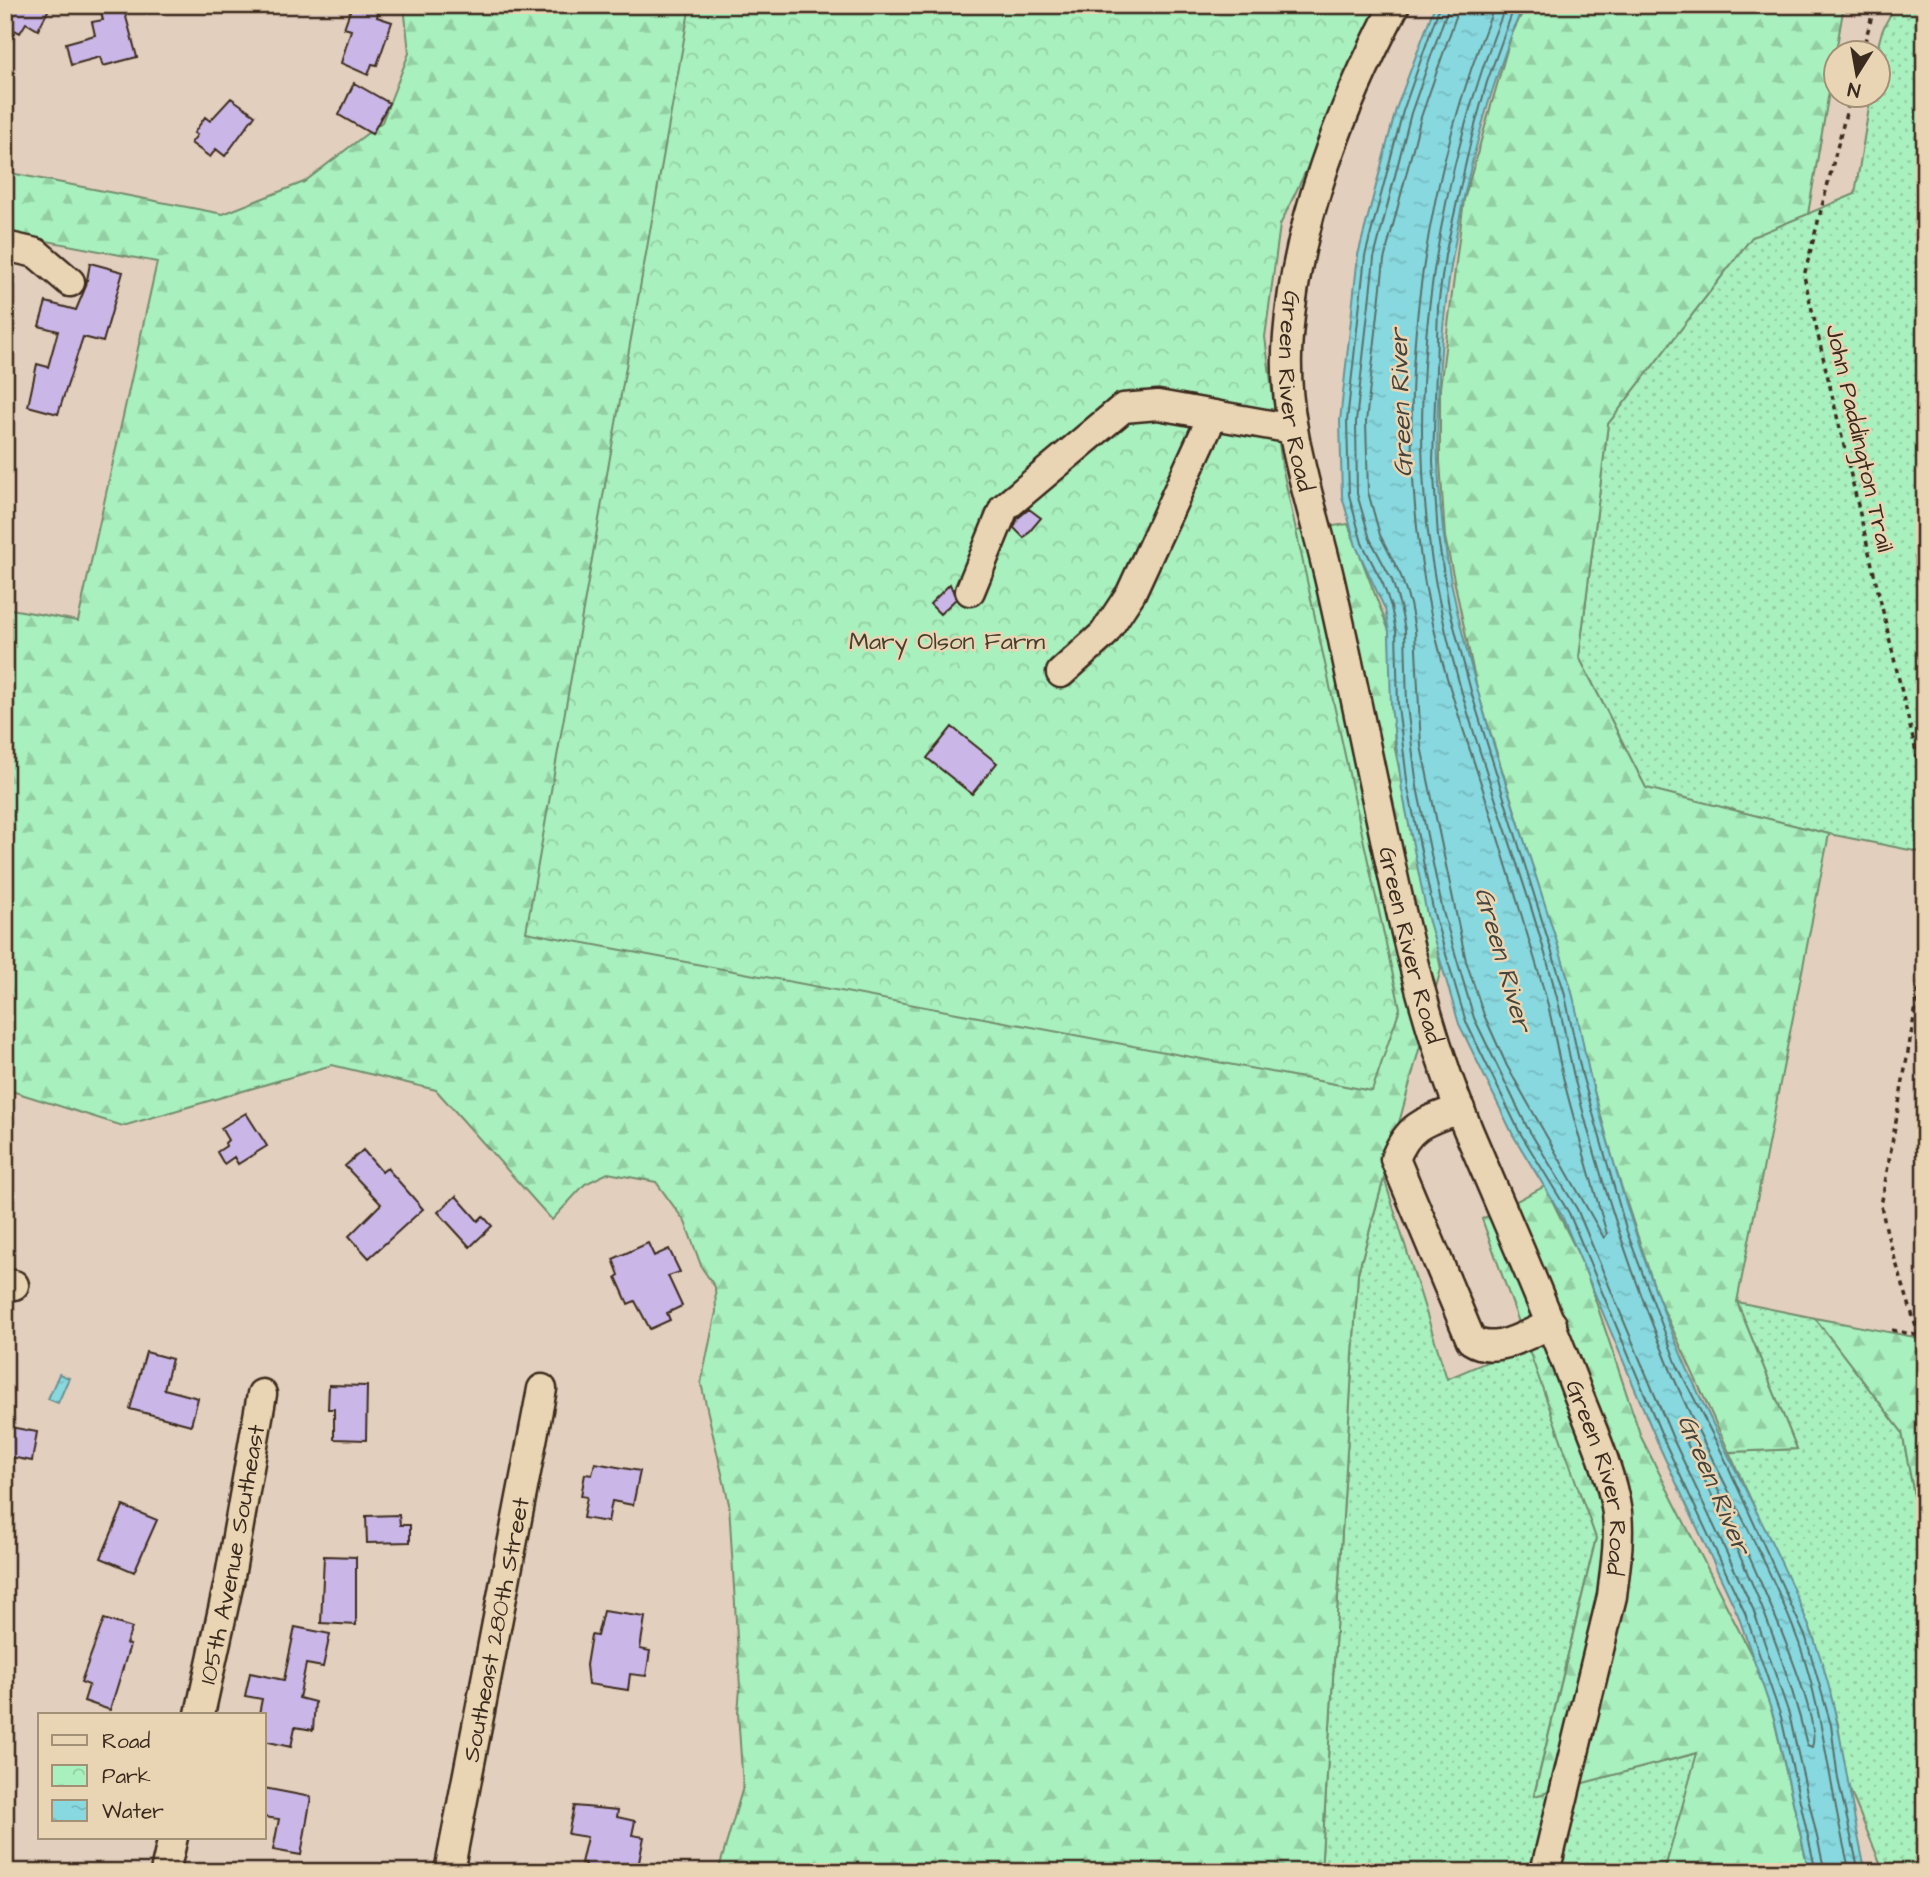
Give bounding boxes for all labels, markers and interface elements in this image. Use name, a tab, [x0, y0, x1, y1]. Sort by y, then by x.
north arrow	[1822, 38, 1892, 108]
text: N	[1846, 75, 1862, 104]
street label: Green River Road	[1269, 289, 1322, 495]
street label: John Paddington Trail	[1815, 321, 1902, 556]
water label: Green River	[1380, 326, 1422, 478]
park label: Mary Olson Farm	[849, 625, 1045, 660]
street label: Green River Road	[1369, 844, 1451, 1048]
water label: Green River	[1465, 883, 1542, 1038]
street label: Green River Road	[1556, 1375, 1634, 1577]
water label: Green River	[1669, 1409, 1761, 1562]
street label: 105th Avenue Southeast	[191, 1422, 274, 1687]
street label: Southeast 280th Street	[455, 1494, 539, 1765]
legend	[38, 1713, 266, 1839]
text: Road	[102, 1727, 150, 1756]
text: Park	[102, 1762, 151, 1791]
text: Water	[102, 1797, 164, 1826]

